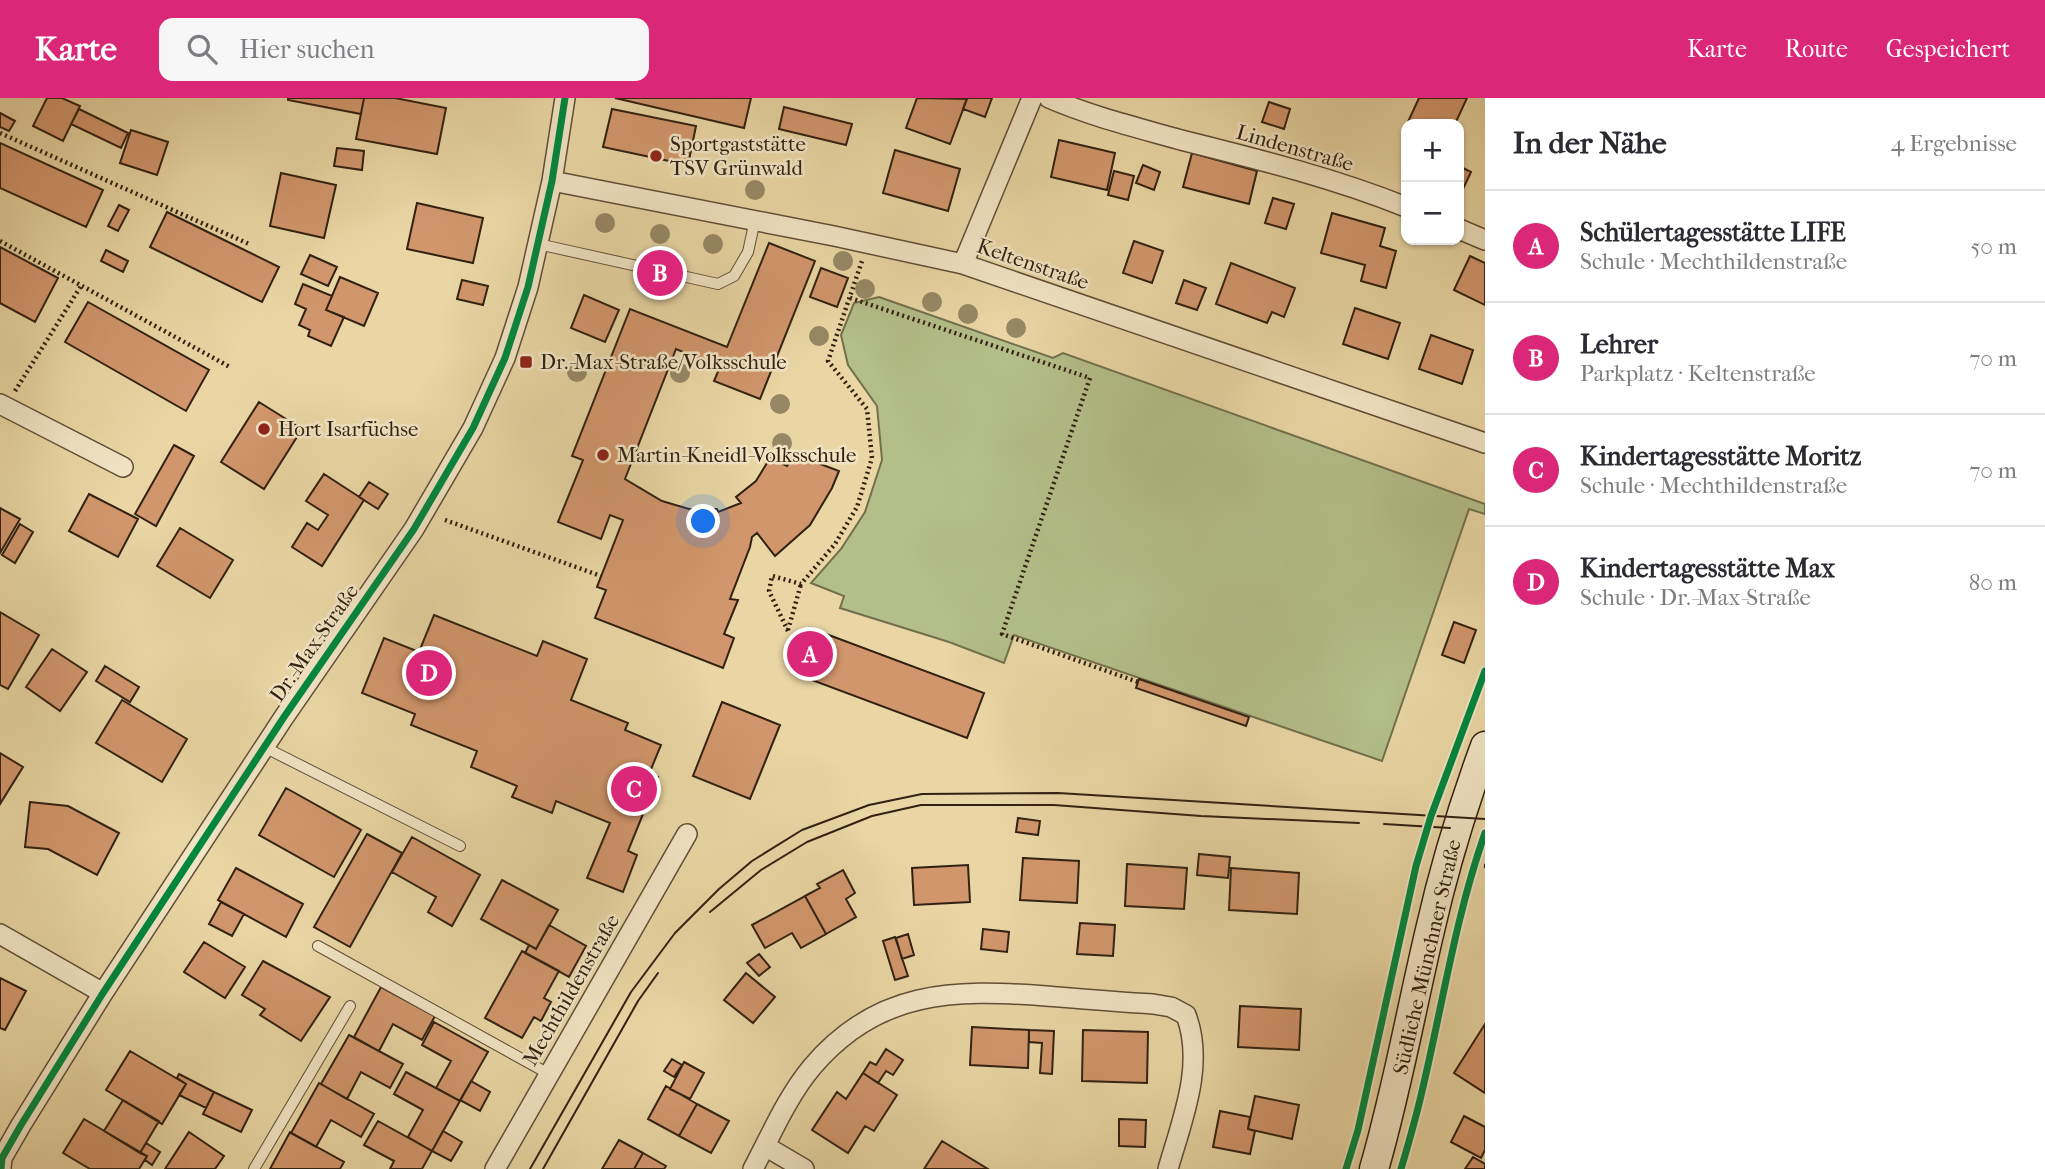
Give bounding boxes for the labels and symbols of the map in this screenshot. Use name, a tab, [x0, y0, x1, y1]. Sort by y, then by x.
street label: Lindenstraße	[1234, 120, 1356, 176]
place label: Sportgaststätte TSV Grünwald	[670, 132, 806, 180]
marker: Sportgaststätte TSV Grünwald	[648, 148, 664, 164]
street label: Keltenstraße	[974, 234, 1092, 294]
pin: B	[637, 247, 683, 299]
place label: Dr.-Max-Straße/Volksschule	[540, 350, 787, 374]
marker: Dr.-Max-Straße/Volksschule	[518, 354, 534, 370]
place label: Hort Isarfüchse	[278, 417, 418, 441]
marker: Hort Isarfüchse	[256, 421, 272, 437]
place label: Martin-Kneidl-Volksschule	[617, 443, 856, 467]
marker: Martin-Kneidl-Volksschule	[595, 447, 611, 463]
your location	[686, 504, 720, 538]
street label: Dr.-Max-Straße	[265, 580, 363, 706]
pin: A	[787, 628, 833, 680]
pin: D	[406, 647, 452, 699]
pin: C	[611, 763, 657, 815]
street label: Südliche Münchner Straße	[1388, 837, 1466, 1077]
street label: Mechthildenstraße	[518, 910, 624, 1070]

